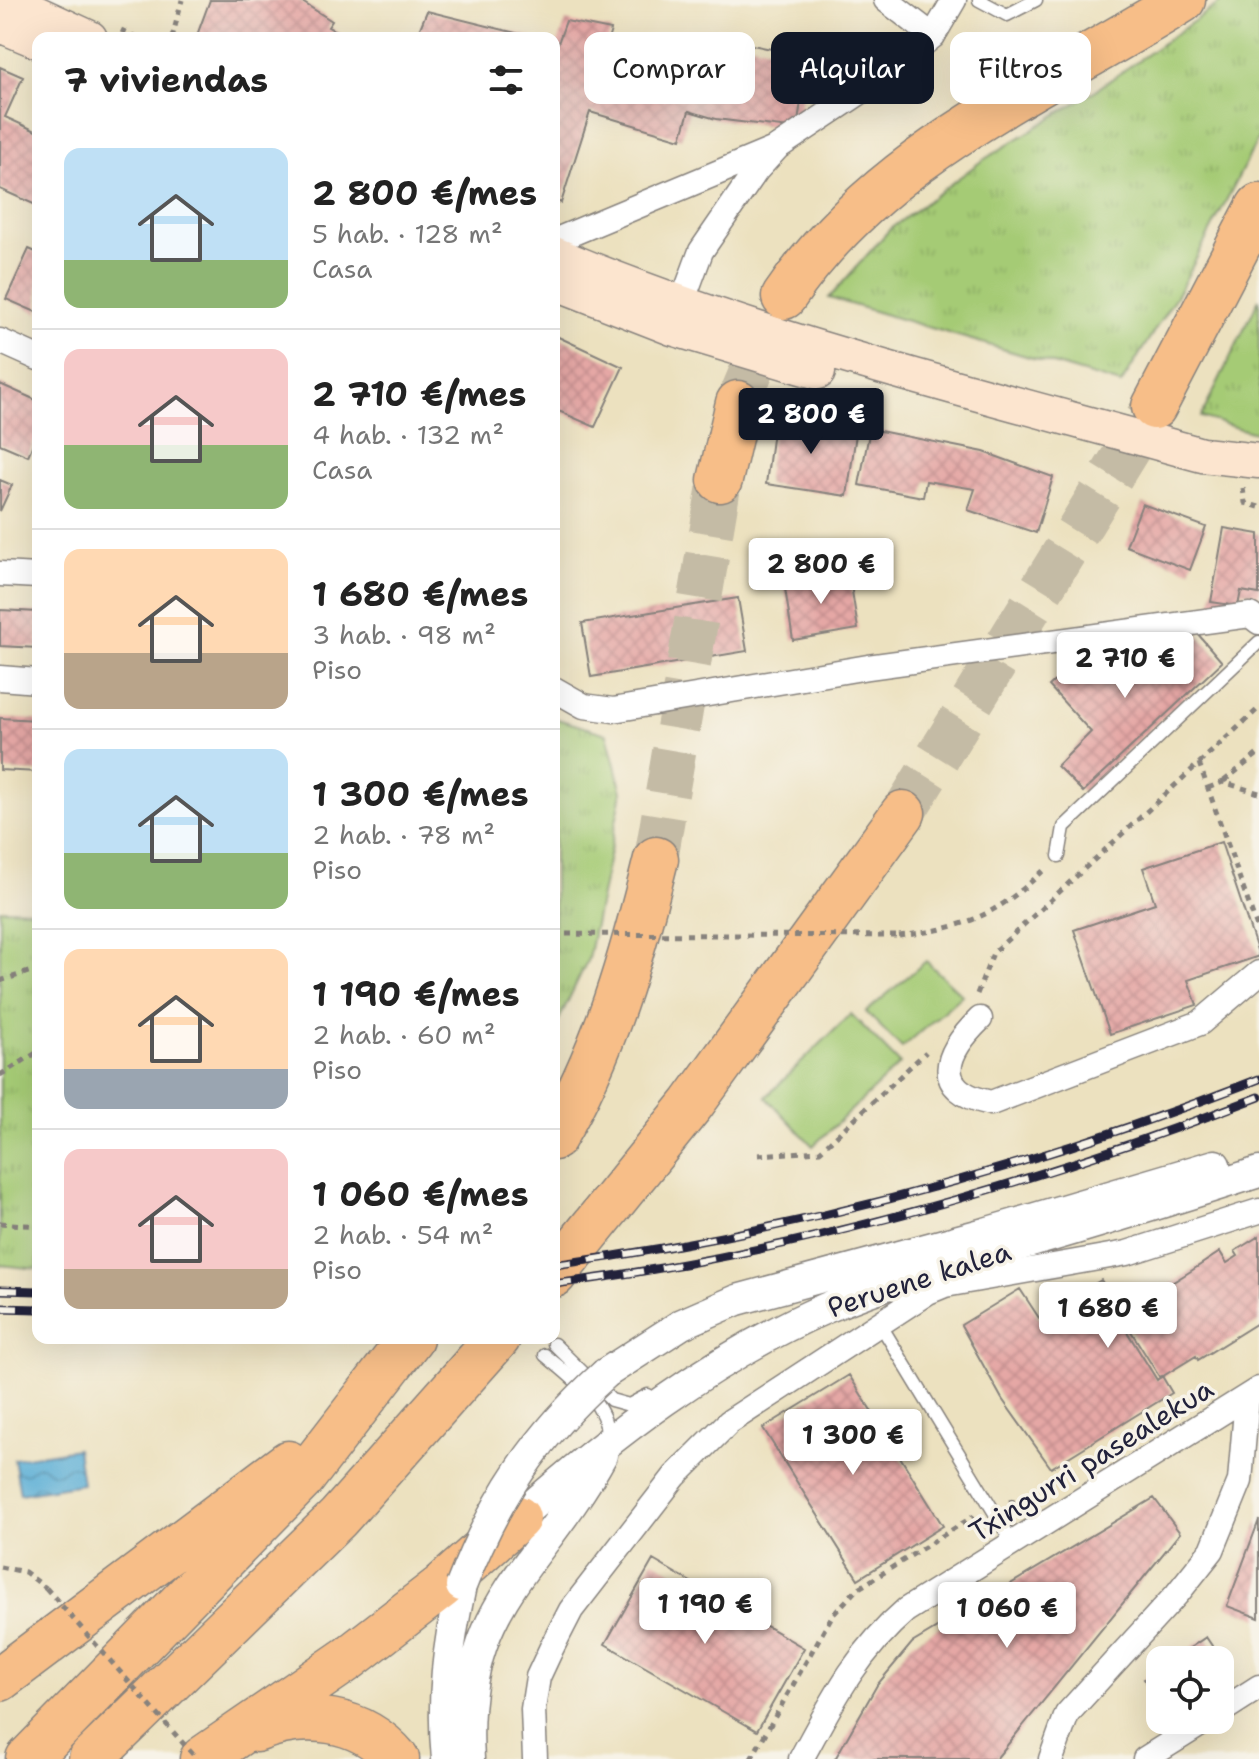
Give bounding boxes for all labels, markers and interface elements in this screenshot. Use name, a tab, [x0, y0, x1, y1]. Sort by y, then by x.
chip: Comprar	[584, 32, 755, 104]
chip: Alquilar	[771, 32, 934, 104]
chip: Filtros	[950, 32, 1091, 104]
text: 7 viviendas	[64, 57, 268, 103]
icon: filters	[484, 58, 528, 102]
text: 2 800 €/mes	[312, 170, 537, 216]
icon: home	[128, 180, 224, 276]
text: 5 hab. · 128 m²	[312, 216, 503, 251]
text: Casa	[312, 251, 372, 286]
text: 2 710 €/mes	[312, 371, 527, 417]
icon: home	[128, 381, 224, 477]
pin: 2 800 €	[737, 388, 885, 456]
text: 2 800 €	[757, 396, 865, 431]
text: 4 hab. · 132 m²	[312, 417, 504, 452]
text: Casa	[312, 452, 372, 487]
pin: 2 800 €	[747, 538, 895, 606]
text: 2 800 €	[767, 546, 875, 581]
text: 1 680 €/mes	[312, 571, 528, 617]
icon: home	[128, 581, 224, 677]
text: 3 hab. · 98 m²	[312, 617, 496, 652]
pin: 2 710 €	[1051, 632, 1199, 700]
text: 2 710 €	[1075, 640, 1175, 675]
text: Piso	[312, 652, 362, 687]
text: 1 300 €/mes	[312, 771, 529, 817]
icon: home	[128, 781, 224, 877]
text: 2 hab. · 78 m²	[312, 817, 495, 852]
text: Piso	[312, 852, 362, 887]
text: 1 190 €/mes	[312, 971, 520, 1017]
icon: home	[128, 981, 224, 1077]
text: 2 hab. · 60 m²	[312, 1017, 496, 1052]
text: Piso	[312, 1052, 362, 1087]
text: 1 060 €/mes	[312, 1171, 529, 1217]
icon: home	[128, 1181, 224, 1277]
text: 2 hab. · 54 m²	[312, 1217, 493, 1252]
street label: Peruene kalea	[823, 1231, 1015, 1327]
text: Piso	[312, 1252, 362, 1287]
pin: 1 680 €	[1034, 1282, 1182, 1350]
text: 1 680 €	[1057, 1290, 1159, 1325]
street label: Txingurri pasealekua	[962, 1369, 1220, 1551]
pin: 1 300 €	[779, 1409, 927, 1477]
text: 1 300 €	[802, 1417, 904, 1452]
pin: 1 190 €	[631, 1578, 779, 1646]
pin: 1 060 €	[933, 1582, 1081, 1650]
text: 1 190 €	[657, 1586, 753, 1621]
text: 1 060 €	[956, 1590, 1058, 1625]
map controls	[1146, 1646, 1234, 1734]
button: locate	[1146, 1646, 1234, 1734]

